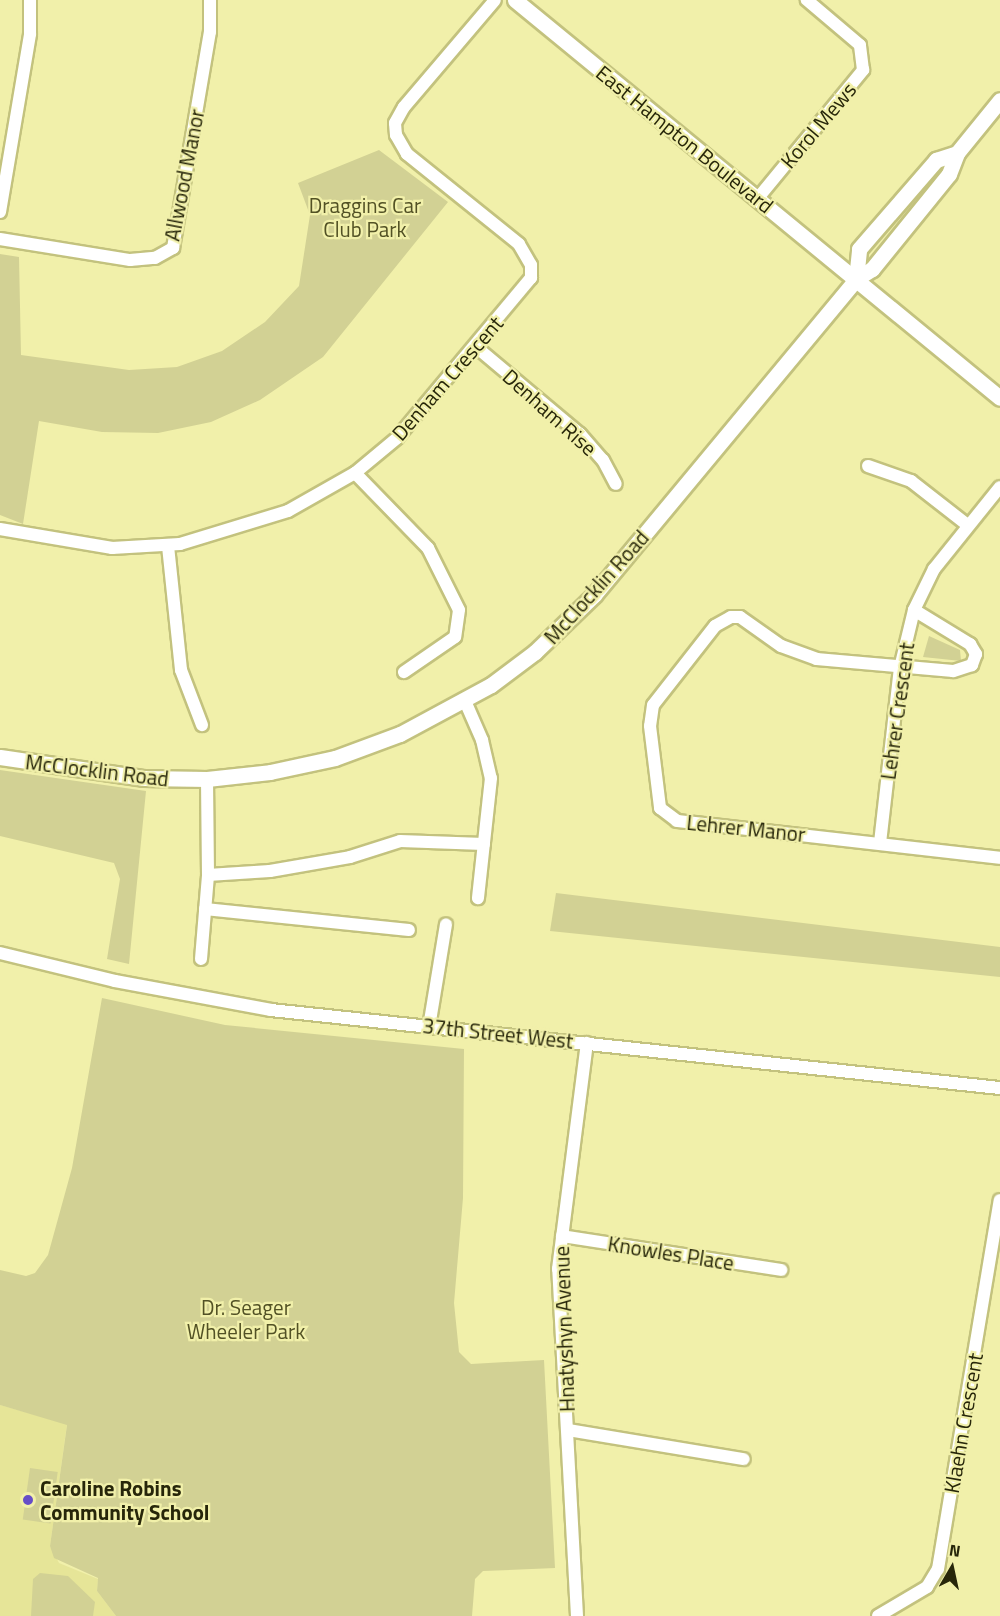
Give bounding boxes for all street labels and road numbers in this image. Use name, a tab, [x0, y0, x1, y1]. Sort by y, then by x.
street label: East Hampton Boulevard	[591, 60, 779, 218]
street label: Korol Mews	[775, 77, 861, 173]
street label: Allwood Manor	[159, 107, 209, 243]
street label: Denham Crescent	[386, 311, 508, 445]
street label: Denham Rise	[498, 363, 602, 461]
street label: McClocklin Road	[538, 525, 654, 649]
street label: Lehrer Crescent	[875, 641, 919, 781]
street label: McClocklin Road	[24, 749, 170, 791]
street label: Lehrer Manor	[685, 809, 807, 847]
street label: 37th Street West	[421, 1013, 575, 1053]
street label: Knowles Place	[606, 1231, 736, 1275]
street label: Hnatyshyn Avenue	[549, 1246, 579, 1412]
street label: Klaehn Crescent	[938, 1351, 988, 1495]

